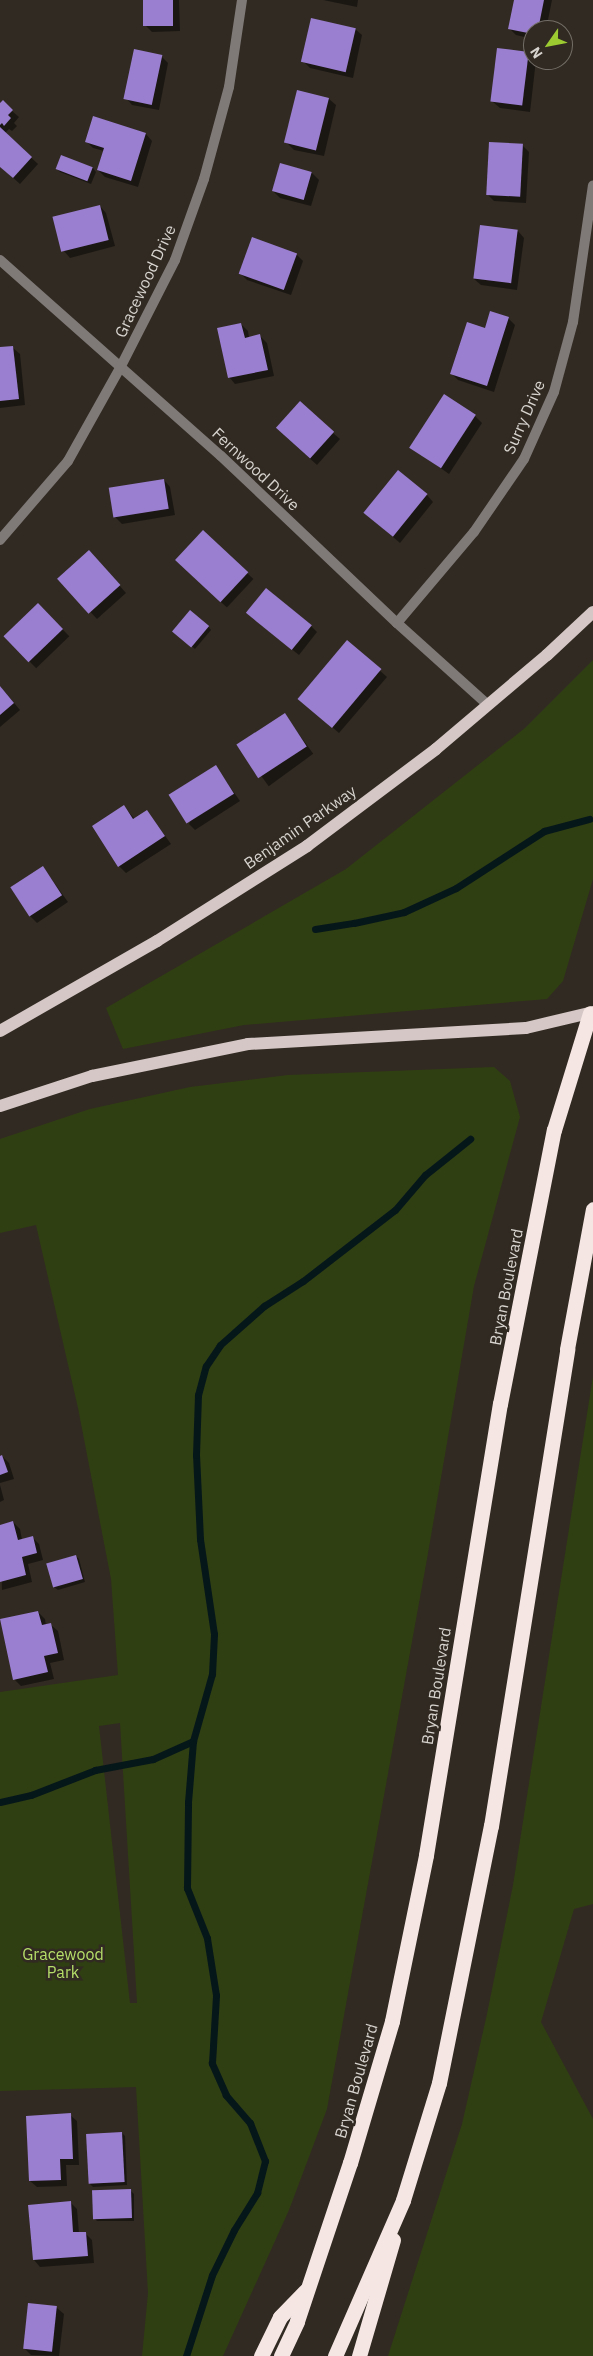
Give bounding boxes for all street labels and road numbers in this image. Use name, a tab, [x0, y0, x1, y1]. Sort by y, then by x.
street label: Gracewood Drive	[110, 221, 180, 341]
street label: Surry Drive	[499, 377, 549, 457]
street label: Fernwood Drive	[208, 424, 304, 514]
street label: Benjamin Parkway	[240, 781, 360, 873]
street label: Bryan Boulevard	[485, 1227, 527, 1347]
street label: Bryan Boulevard	[417, 1626, 455, 1746]
street label: Bryan Boulevard	[330, 2021, 382, 2141]

